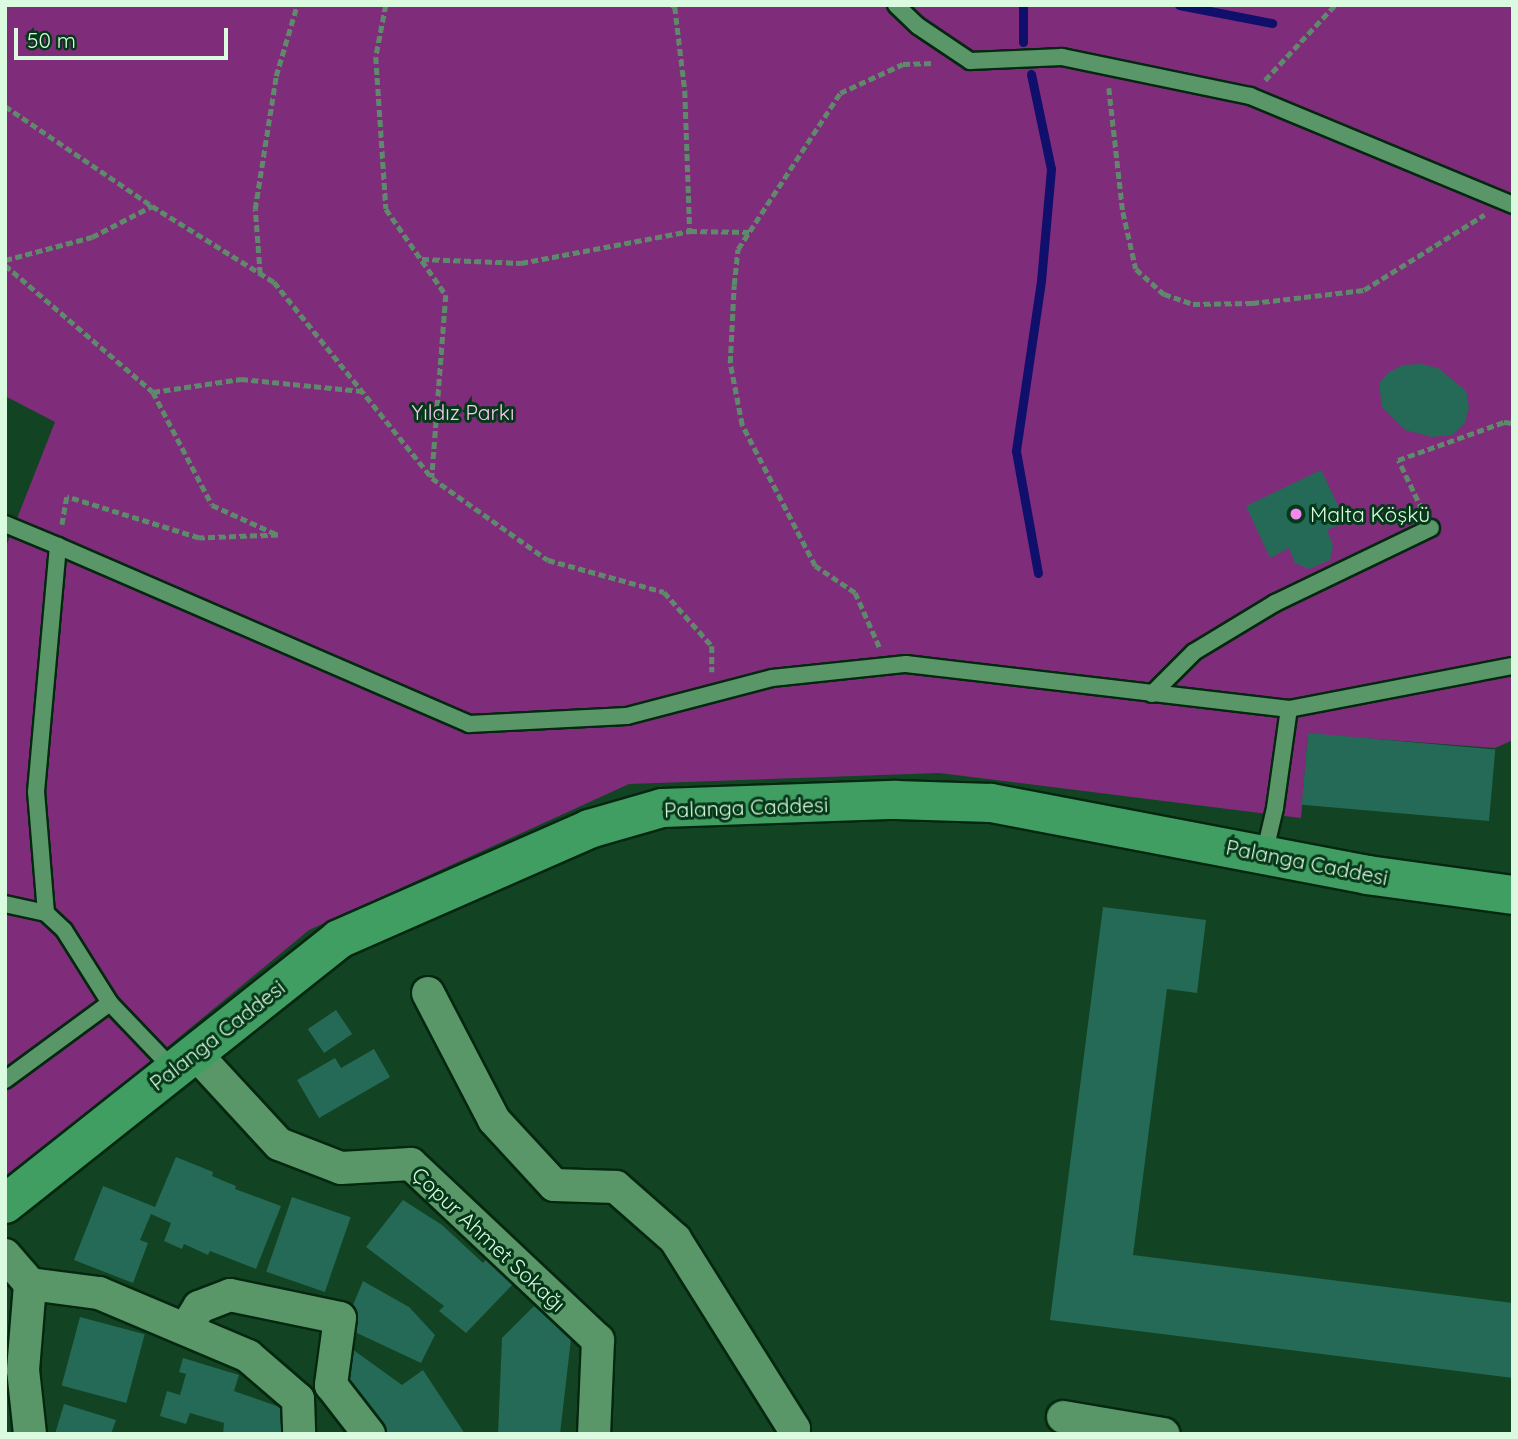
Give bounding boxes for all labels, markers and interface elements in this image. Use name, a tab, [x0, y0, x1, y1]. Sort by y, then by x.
scale bar	[18, 14, 231, 58]
text: 50 m	[27, 27, 76, 53]
park label: Yıldız Parkı	[412, 399, 514, 425]
place label: Malta Köşkü	[1310, 501, 1430, 527]
marker: Malta Köşkü	[1288, 506, 1304, 522]
street label: Palanga Caddesi	[663, 792, 829, 822]
street label: Palanga Caddesi	[1224, 834, 1390, 890]
street label: Palanga Caddesi	[144, 974, 290, 1096]
street label: Çopur Ahmet Sokağı	[407, 1162, 571, 1316]

